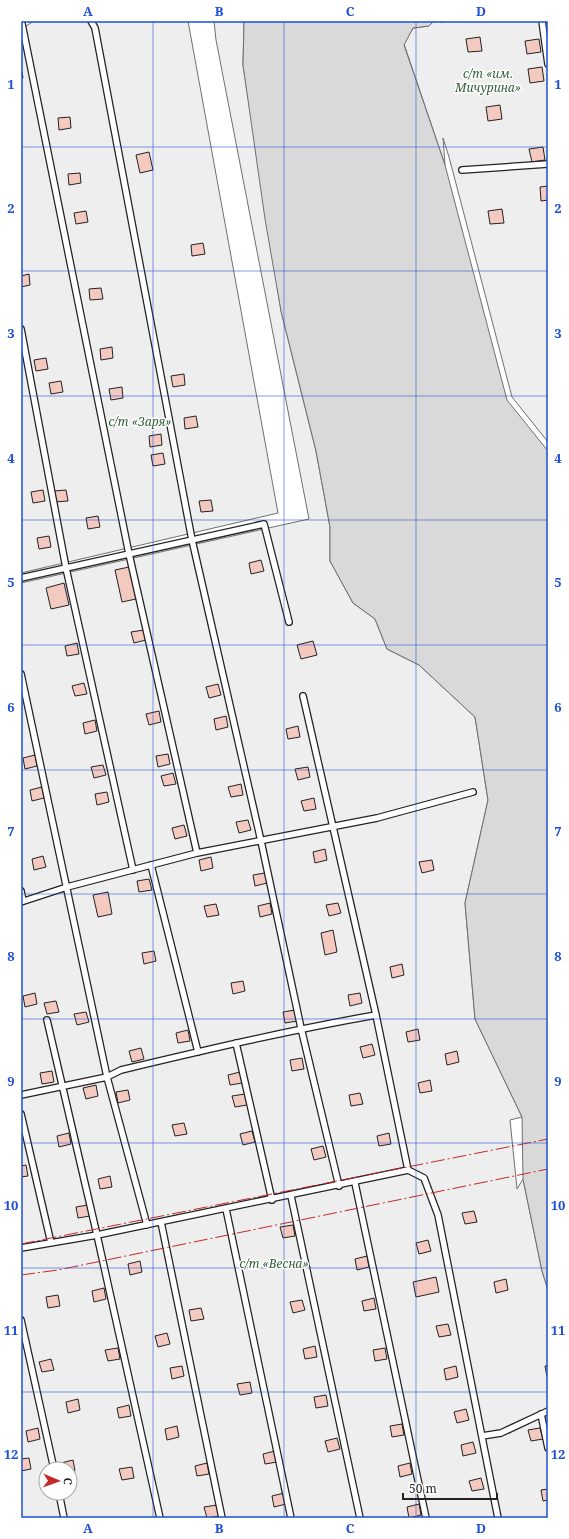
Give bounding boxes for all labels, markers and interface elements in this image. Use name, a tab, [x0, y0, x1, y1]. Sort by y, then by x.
text: A	[83, 2, 93, 20]
text: B	[215, 2, 224, 20]
text: C	[346, 2, 355, 20]
text: D	[476, 2, 486, 20]
park label: с/т «им. Мичурина»	[454, 65, 521, 96]
text: 1	[7, 75, 15, 93]
text: 1	[554, 75, 562, 93]
text: 2	[7, 199, 15, 217]
text: 2	[554, 199, 562, 217]
text: 3	[7, 324, 15, 342]
text: 3	[554, 324, 562, 342]
park label: с/т «Заря»	[108, 413, 172, 430]
text: 4	[7, 449, 15, 467]
text: 4	[554, 449, 562, 467]
text: 5	[7, 573, 15, 591]
text: 5	[554, 573, 562, 591]
text: 6	[7, 698, 15, 716]
text: 6	[554, 698, 562, 716]
text: 7	[7, 822, 15, 840]
text: 7	[554, 822, 562, 840]
text: 8	[7, 947, 15, 965]
text: 8	[554, 947, 562, 965]
text: 9	[7, 1072, 15, 1090]
text: 9	[554, 1072, 562, 1090]
text: 10	[4, 1196, 18, 1214]
text: 10	[551, 1196, 565, 1214]
park label: с/т «Весна»	[239, 1255, 309, 1272]
text: 11	[4, 1321, 18, 1339]
text: 11	[551, 1321, 565, 1339]
text: 12	[4, 1445, 18, 1463]
text: 12	[551, 1445, 565, 1463]
north arrow	[38, 1461, 78, 1501]
scale bar	[403, 1475, 497, 1501]
text: С	[61, 1477, 76, 1485]
text: 50 m	[409, 1480, 437, 1497]
text: A	[83, 1519, 93, 1537]
text: B	[215, 1519, 224, 1537]
text: C	[346, 1519, 355, 1537]
text: D	[476, 1519, 486, 1537]

